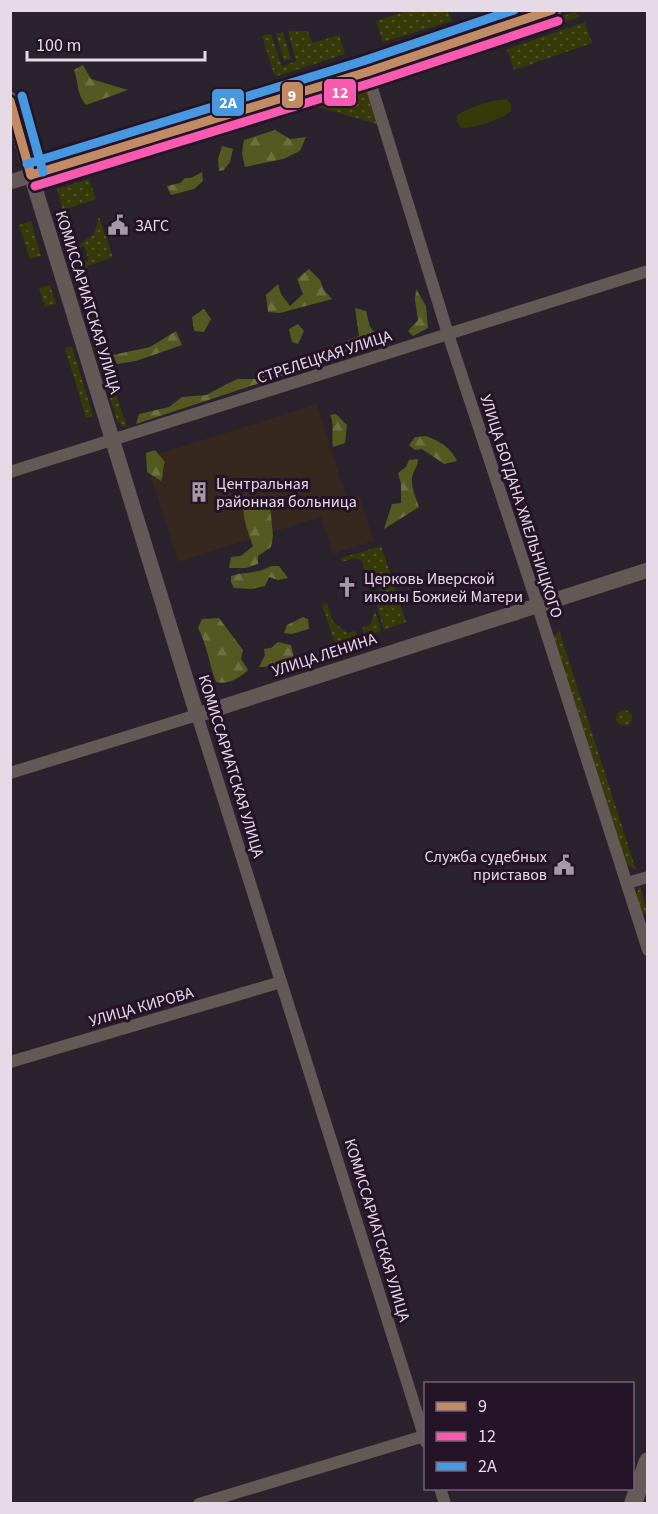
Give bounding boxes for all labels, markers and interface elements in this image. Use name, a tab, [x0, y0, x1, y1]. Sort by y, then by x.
scale bar	[27, 24, 206, 62]
text: 100 m	[36, 33, 81, 58]
line badge: 12	[323, 78, 357, 107]
line badge: 9	[281, 81, 304, 109]
text: 12	[332, 82, 348, 104]
text: 9	[288, 85, 296, 107]
line badge: 2А	[211, 88, 245, 117]
text: 2А	[219, 92, 238, 114]
street label: КОМИССАРИАТСКАЯ УЛИЦА	[50, 208, 126, 397]
public building icon: ЗАГС	[106, 213, 130, 237]
place label: ЗАГС	[135, 215, 169, 237]
street label: СТРЕЛЕЦКАЯ УЛИЦА	[254, 325, 395, 389]
street label: УЛИЦА БОГДАНА ХМЕЛЬНИЦКОГО	[474, 392, 568, 621]
place label: Центральная районная больница	[216, 473, 357, 513]
building icon: Центральная районная больница	[187, 480, 211, 504]
place label: Церковь Иверской иконы Божией Матери	[364, 568, 523, 608]
church icon: Церковь Иверской иконы Божией Матери	[335, 575, 359, 599]
street label: УЛИЦА ЛЕНИНА	[269, 628, 380, 682]
street label: КОМИССАРИАТСКАЯ УЛИЦА	[193, 672, 269, 861]
place label: Служба судебных приставов	[424, 846, 547, 886]
public building icon: Служба судебных приставов	[552, 853, 576, 877]
street label: УЛИЦА КИРОВА	[87, 981, 196, 1032]
street label: КОМИССАРИАТСКАЯ УЛИЦА	[339, 1136, 415, 1325]
legend	[424, 1382, 634, 1490]
text: 9	[478, 1394, 487, 1419]
text: 12	[478, 1424, 496, 1449]
text: 2А	[478, 1454, 497, 1479]

